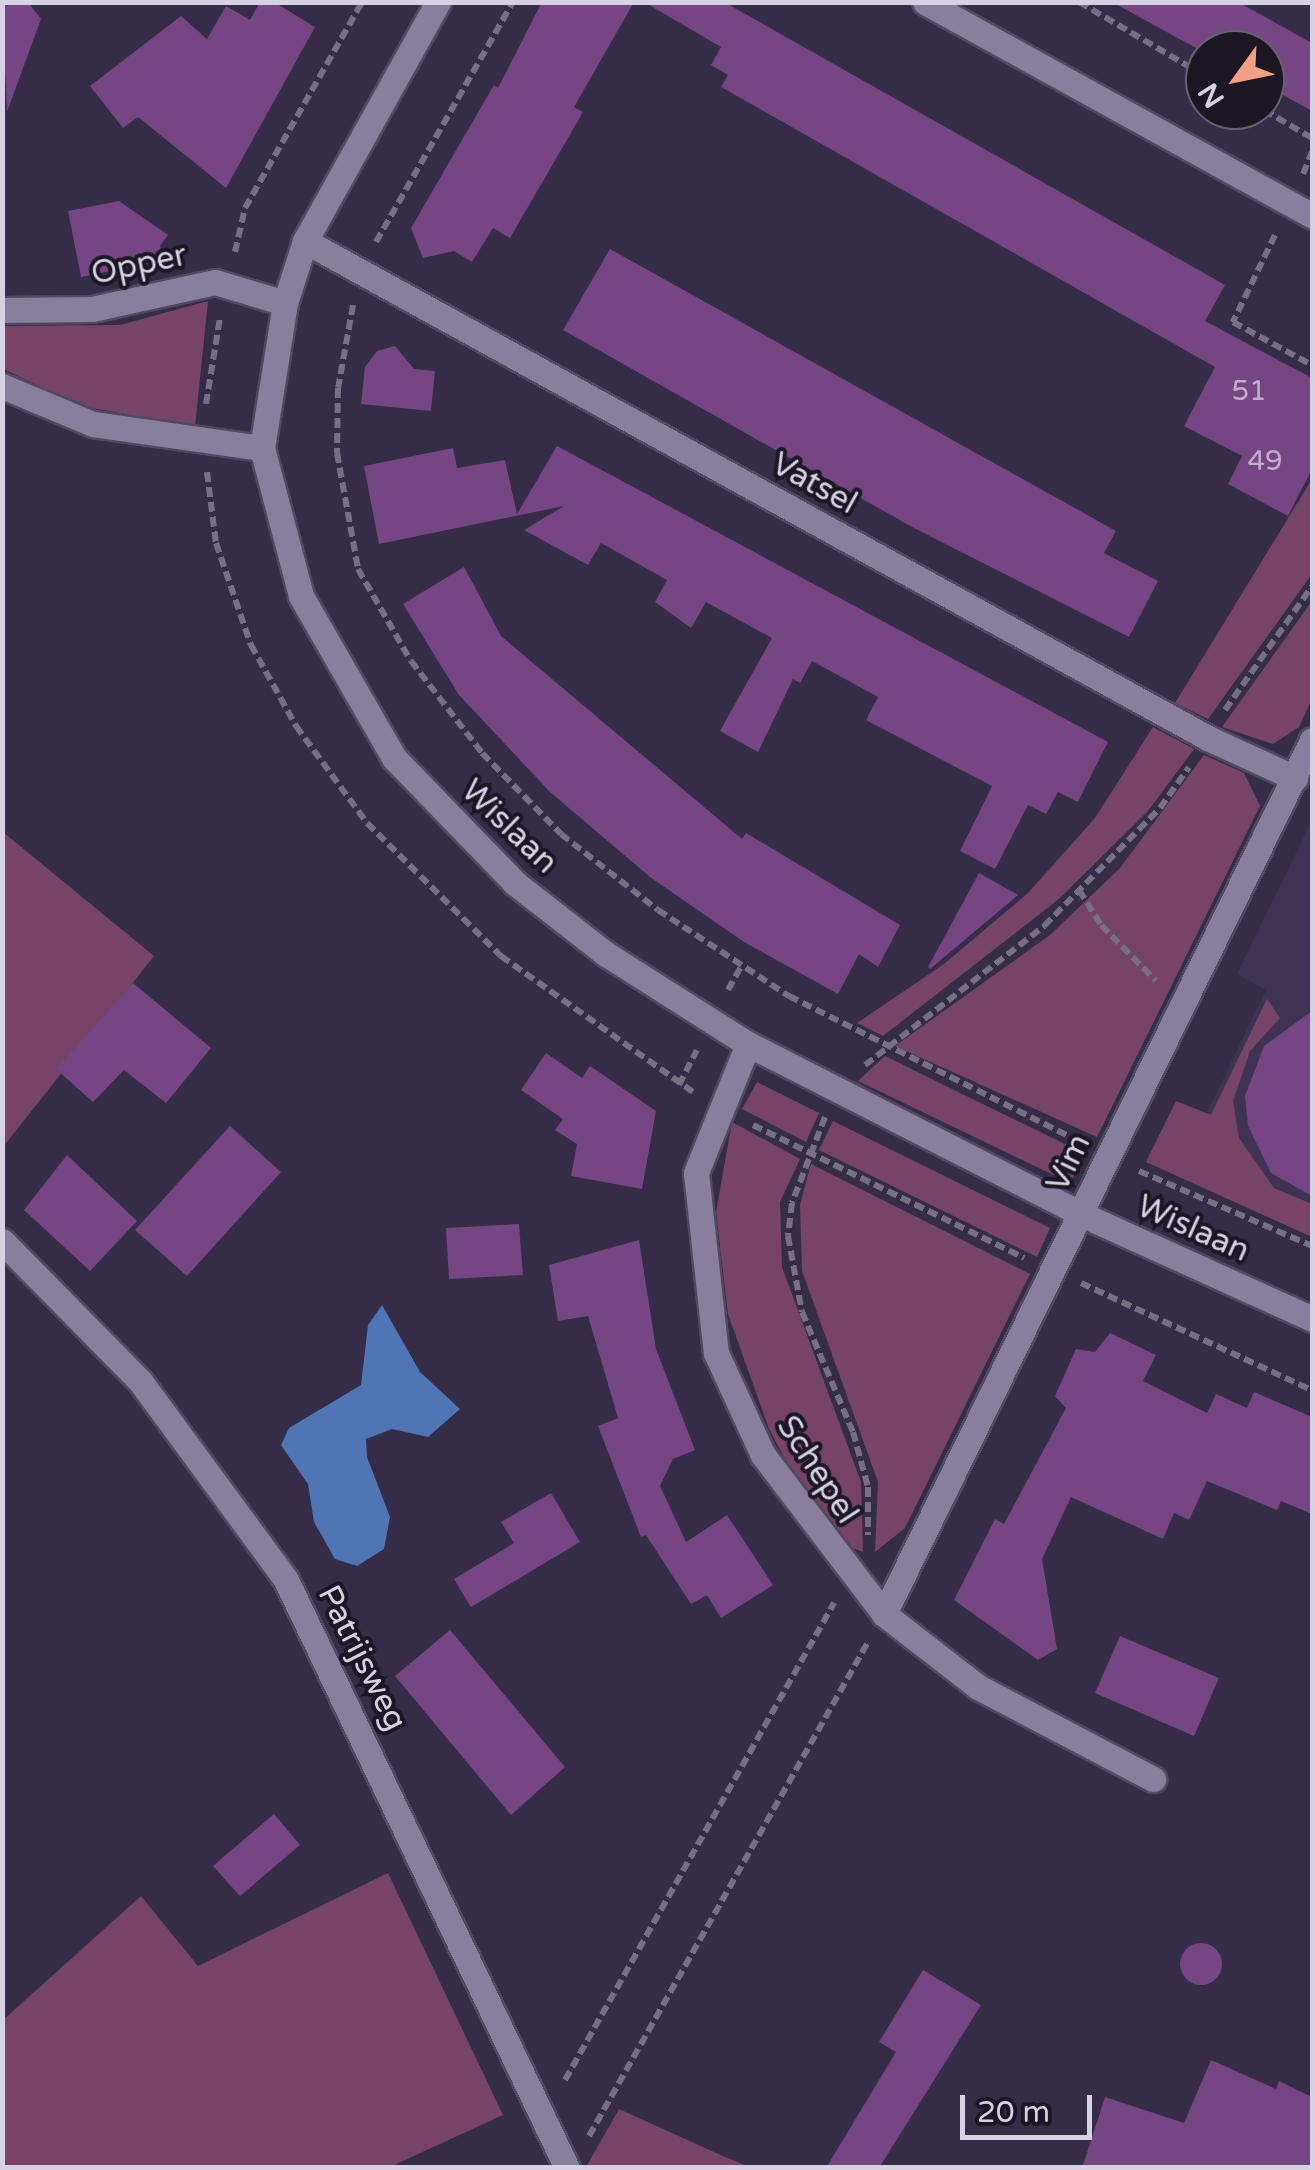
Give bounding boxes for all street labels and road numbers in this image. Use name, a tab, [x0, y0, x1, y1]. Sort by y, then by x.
street label: Opper	[88, 236, 190, 294]
street label: Vatsel	[765, 445, 863, 523]
street label: Wislaan	[453, 772, 565, 882]
street label: Vim	[1039, 1128, 1099, 1198]
street label: Wislaan	[1131, 1187, 1255, 1271]
street label: Schepel	[768, 1409, 866, 1531]
street label: Patrijsweg	[309, 1579, 415, 1737]

